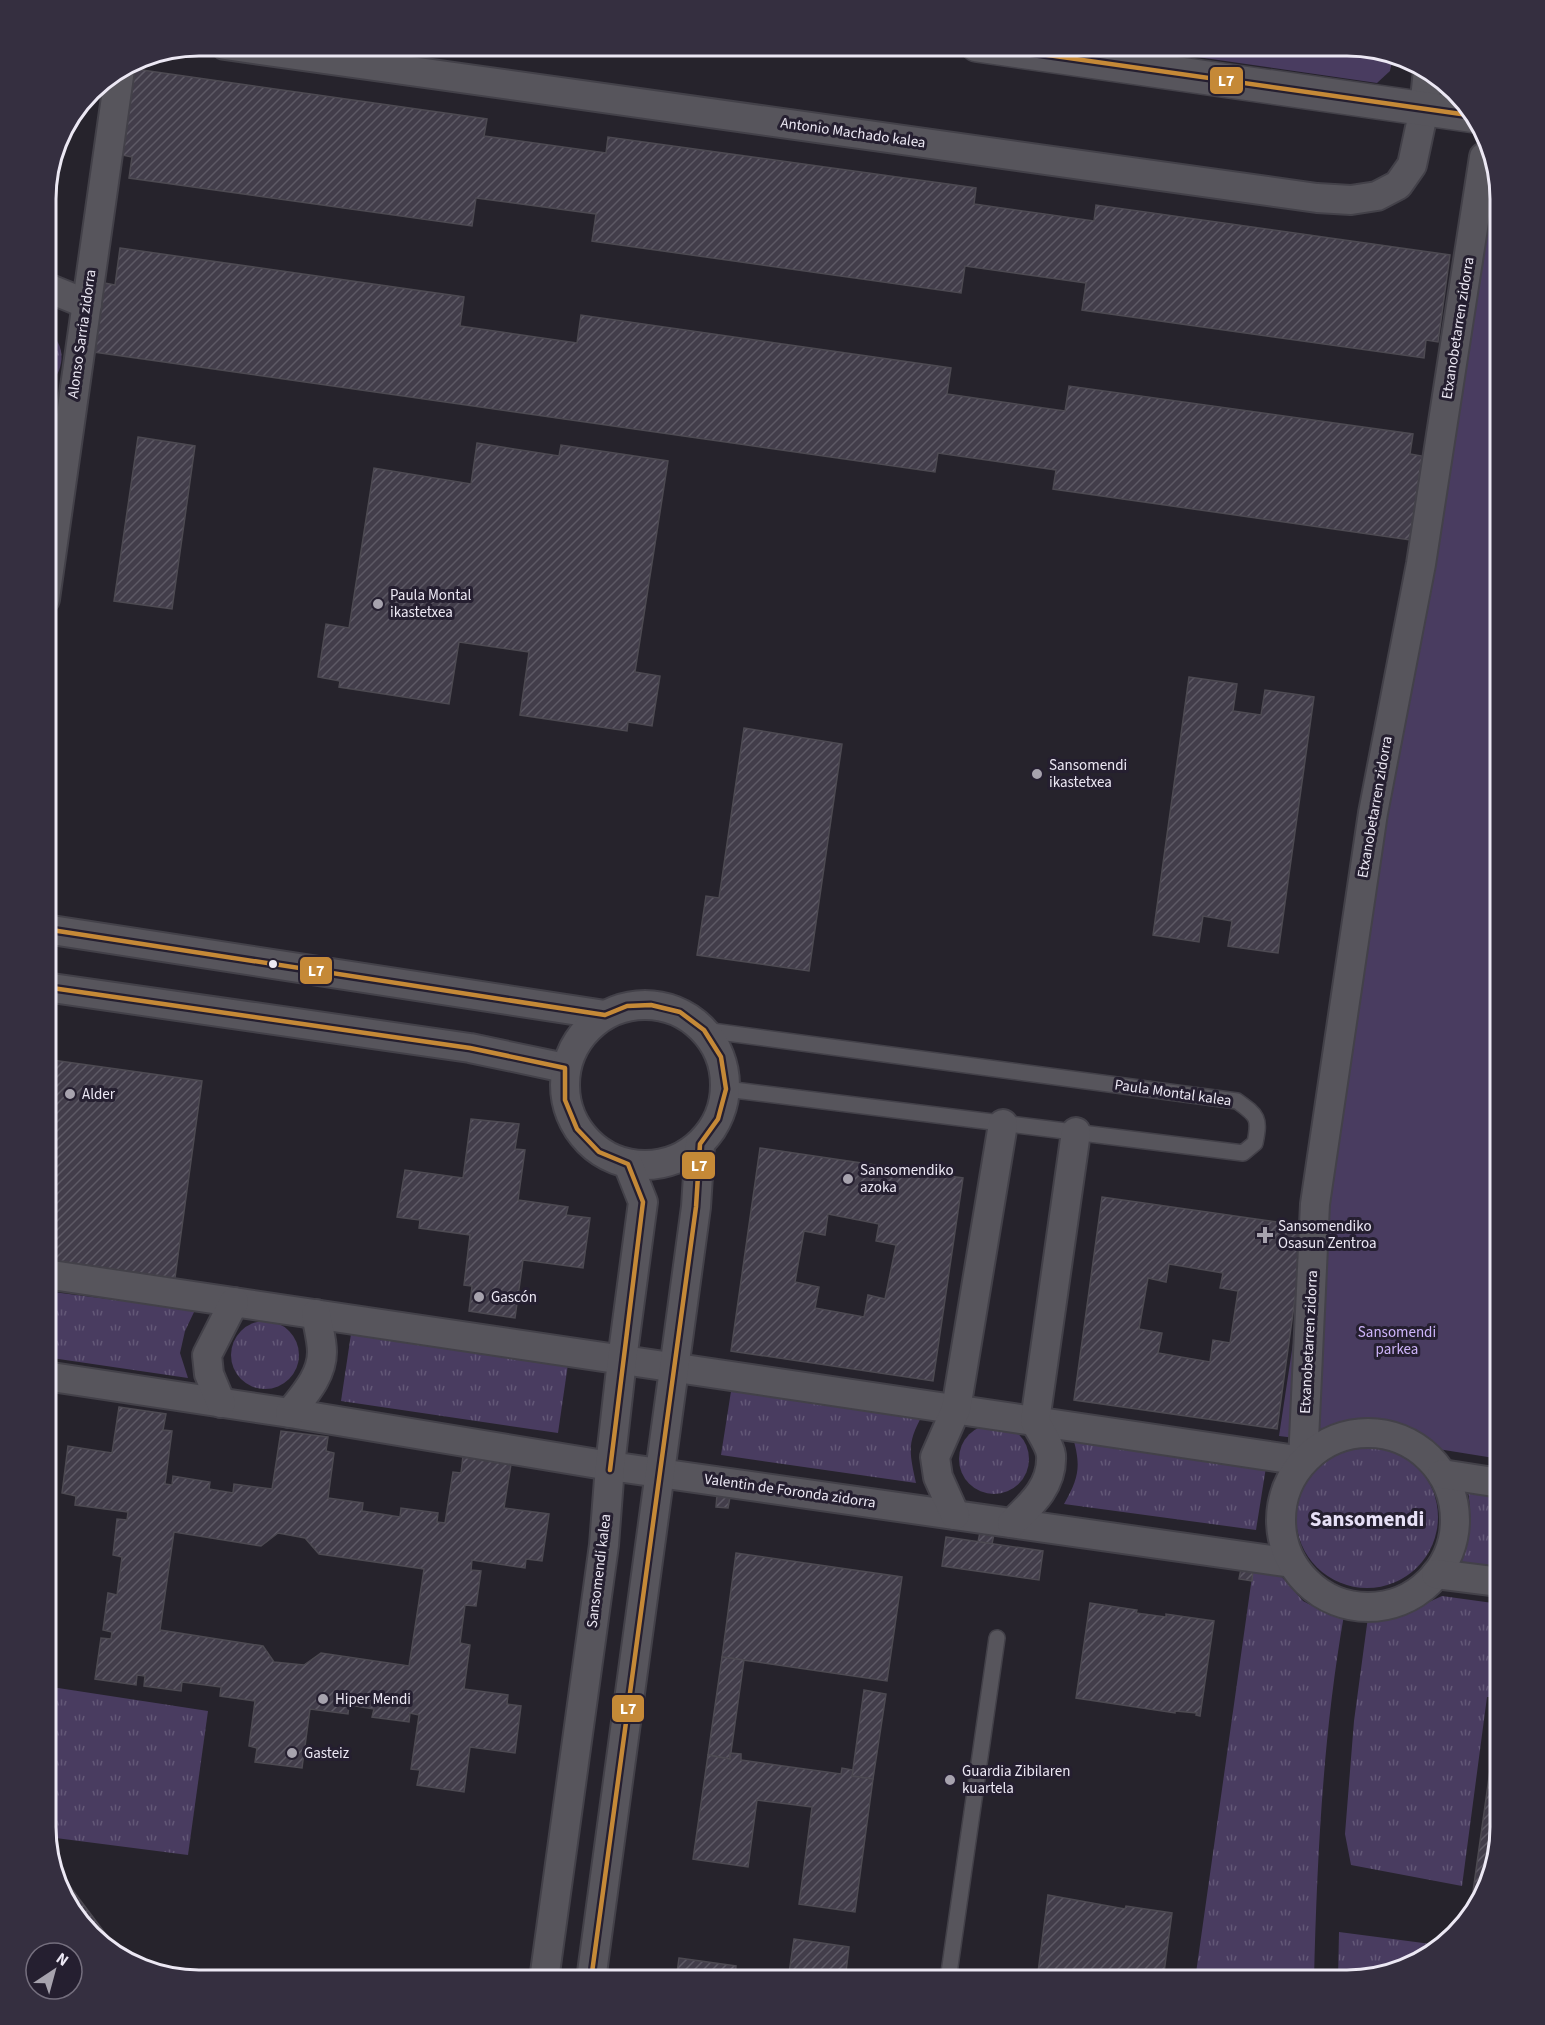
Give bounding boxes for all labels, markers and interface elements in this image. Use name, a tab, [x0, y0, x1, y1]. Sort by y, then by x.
line badge: L7	[1209, 66, 1244, 95]
text: L7	[1218, 70, 1234, 92]
street label: Antonio Machado kalea	[779, 112, 927, 154]
street label: Etxanobetarren zidorra	[1436, 255, 1480, 401]
street label: Alonso Sarria zidorra	[63, 268, 101, 400]
place label: Paula Montal ikastetxea	[390, 585, 472, 623]
marker: Paula Montal ikastetxea	[371, 597, 385, 611]
street label: Etxanobetarren zidorra	[1352, 734, 1398, 880]
place label: Sansomendi ikastetxea	[1049, 755, 1127, 793]
marker: Sansomendi ikastetxea	[1030, 767, 1044, 781]
line badge: L7	[299, 956, 333, 985]
unlabelled marker	[267, 958, 279, 970]
text: L7	[308, 960, 324, 982]
street label: Paula Montal kalea	[1113, 1074, 1233, 1112]
place label: Alder	[82, 1084, 116, 1105]
marker: Alder	[63, 1087, 77, 1101]
line badge: L7	[681, 1151, 716, 1180]
text: L7	[691, 1155, 707, 1177]
place label: Sansomendiko azoka	[860, 1160, 954, 1198]
marker: Sansomendiko azoka	[841, 1172, 855, 1186]
place label: Sansomendiko Osasun Zentroa	[1278, 1216, 1376, 1254]
marker: Sansomendiko Osasun Zentroa	[1256, 1226, 1274, 1244]
street label: Etxanobetarren zidorra	[1295, 1270, 1323, 1414]
place label: Gascón	[491, 1287, 537, 1308]
marker: Gascón	[472, 1290, 486, 1304]
park label: Sansomendi parkea	[1358, 1322, 1436, 1360]
street label: Valentin de Foronda zidorra	[703, 1469, 877, 1513]
district label: Sansomendi	[1310, 1504, 1424, 1534]
street label: Sansomendi kalea	[582, 1513, 616, 1629]
place label: Hiper Mendi	[335, 1689, 411, 1710]
marker: Hiper Mendi	[316, 1692, 330, 1706]
line badge: L7	[611, 1694, 645, 1723]
text: L7	[620, 1698, 636, 1720]
place label: Gasteiz	[304, 1743, 349, 1764]
marker: Gasteiz	[285, 1746, 299, 1760]
place label: Guardia Zibilaren kuartela	[962, 1761, 1070, 1799]
marker: Guardia Zibilaren kuartela	[943, 1773, 957, 1787]
north arrow	[24, 1941, 84, 2001]
text: N	[51, 1948, 73, 1972]

